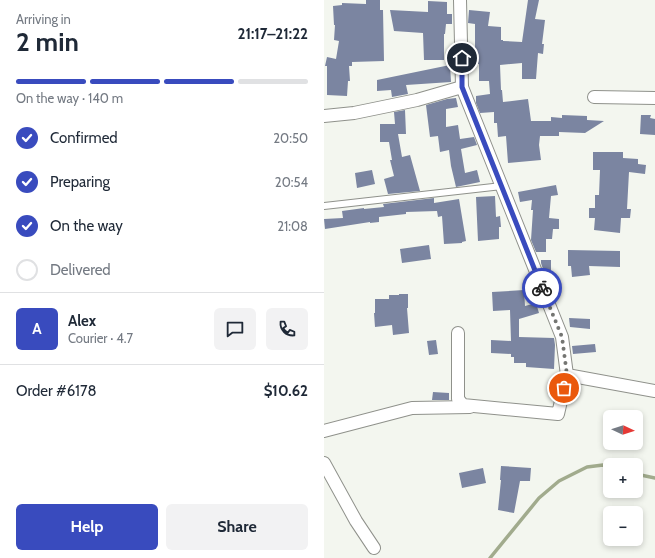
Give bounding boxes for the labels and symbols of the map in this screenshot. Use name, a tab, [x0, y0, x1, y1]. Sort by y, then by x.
pin	[445, 41, 479, 75]
courier	[522, 268, 562, 308]
pin	[547, 371, 581, 405]
north arrow	[603, 410, 643, 450]

